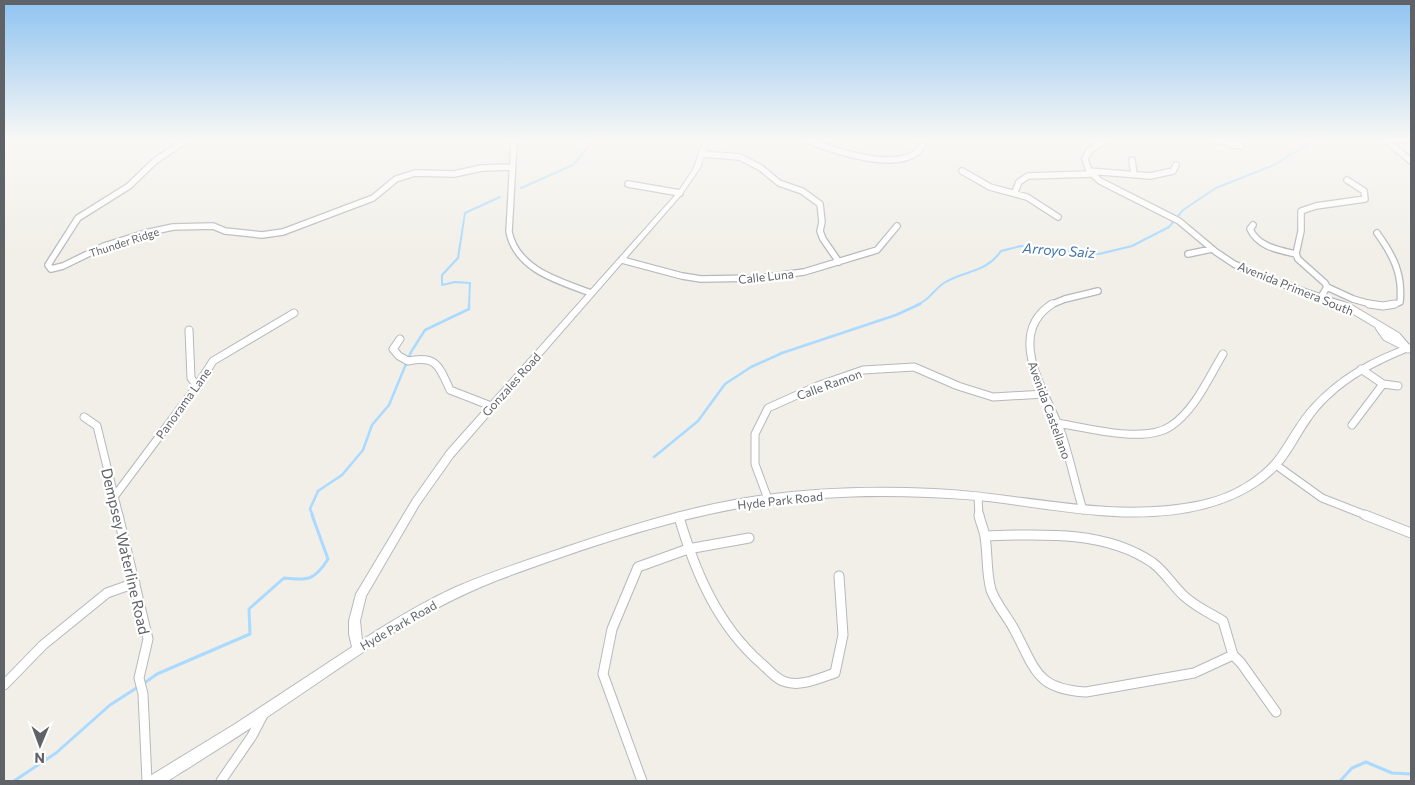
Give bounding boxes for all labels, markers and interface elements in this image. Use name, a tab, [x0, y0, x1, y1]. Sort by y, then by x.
street label: Thunder Ridge	[87, 225, 161, 259]
water label: Arroyo Saiz	[1021, 239, 1096, 261]
street label: Avenida Primera South	[1236, 258, 1356, 318]
street label: Calle Luna	[737, 266, 795, 286]
street label: Gonzales Road	[479, 349, 543, 419]
street label: Avenida Castellano	[1026, 359, 1074, 461]
street label: Panorama Lane	[153, 365, 213, 441]
street label: Calle Ramon	[795, 366, 863, 402]
street label: Dempsey Waterline Road	[98, 466, 154, 636]
street label: Hyde Park Road	[736, 489, 824, 511]
street label: Hyde Park Road	[357, 597, 439, 653]
north arrow	[15, 720, 65, 770]
text: N	[34, 750, 45, 767]

